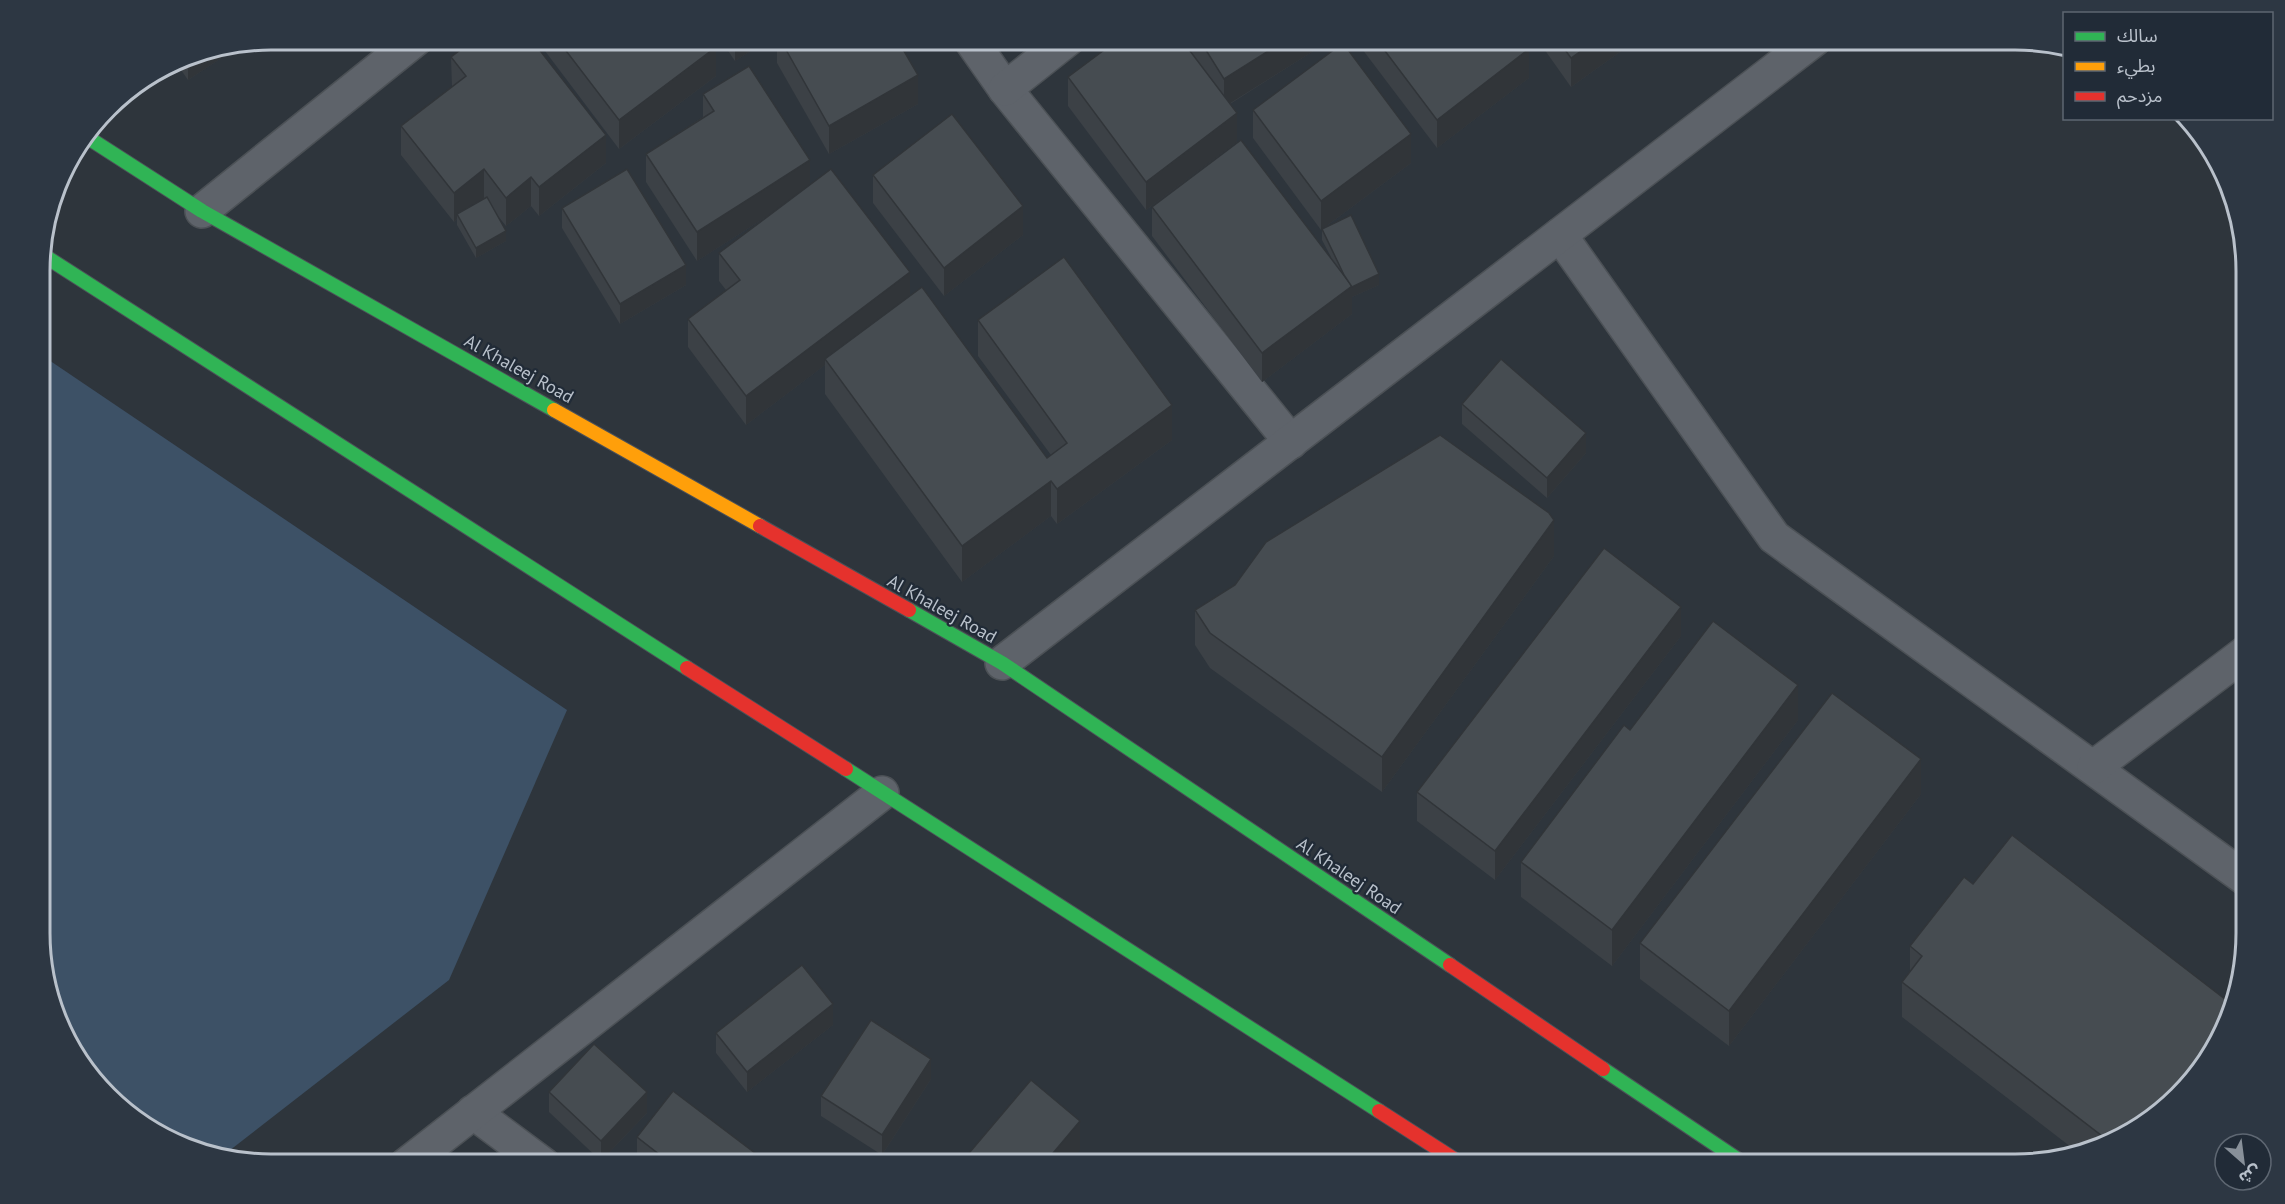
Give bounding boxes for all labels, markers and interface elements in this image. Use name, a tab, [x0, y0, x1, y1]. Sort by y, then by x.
legend	[2063, 12, 2273, 120]
text: سالك	[2117, 24, 2158, 47]
text: بطيء	[2117, 54, 2155, 79]
text: مزدحم	[2117, 84, 2162, 109]
street label: Al Khaleej Road	[461, 329, 578, 408]
street label: Al Khaleej Road	[884, 569, 1001, 648]
street label: Al Khaleej Road	[1293, 832, 1406, 919]
north arrow	[2213, 1132, 2273, 1192]
text: ش	[2236, 1161, 2264, 1189]

